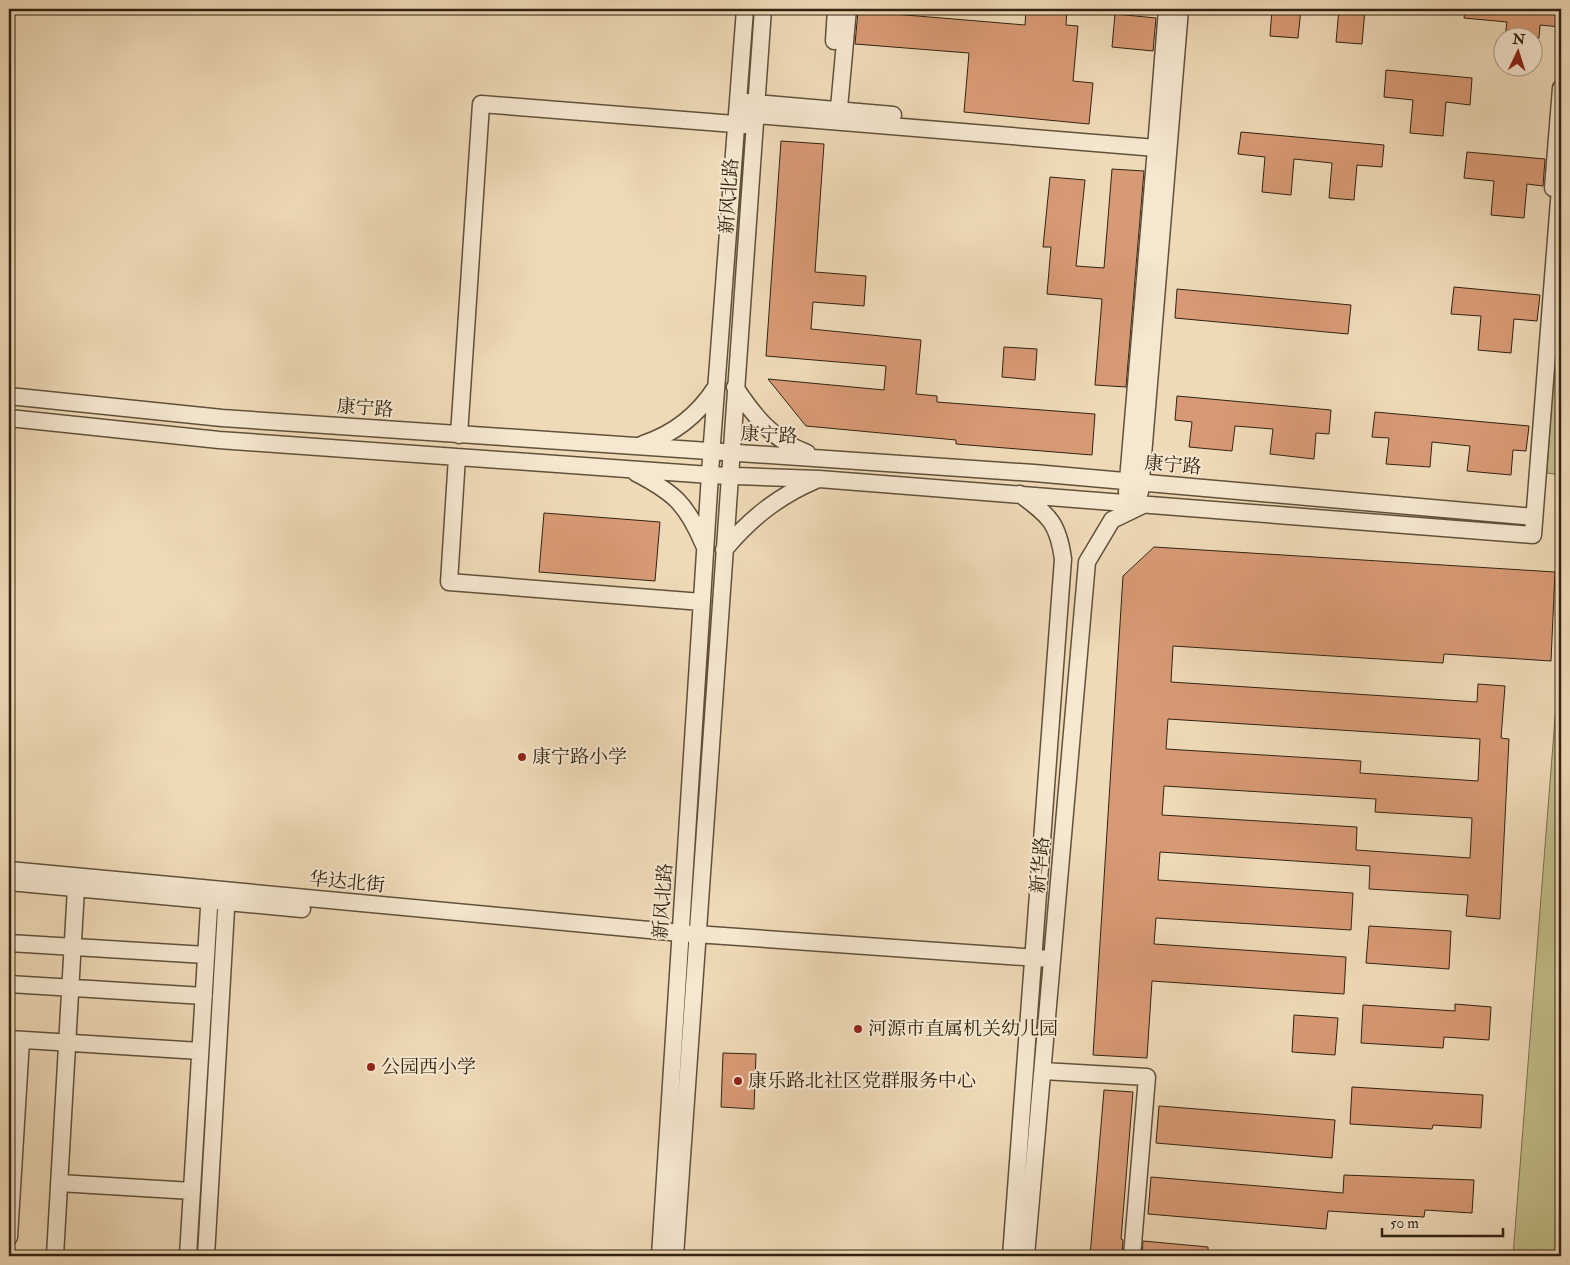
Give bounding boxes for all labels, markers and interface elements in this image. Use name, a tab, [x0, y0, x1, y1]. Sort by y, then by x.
north arrow	[1492, 28, 1542, 78]
text: N	[1511, 31, 1526, 48]
street label: 新风北路	[714, 157, 744, 235]
street label: 康宁路	[336, 394, 394, 422]
street label: 康宁路	[740, 422, 798, 448]
street label: 康宁路	[1144, 451, 1202, 479]
place label: 康宁路小学	[532, 745, 627, 769]
marker: 康宁路小学	[516, 751, 528, 763]
street label: 新华路	[1026, 836, 1054, 894]
street label: 新风北路	[648, 862, 678, 940]
street label: 华达北街	[308, 867, 386, 897]
place label: 河源市直属机关幼儿园	[868, 1017, 1058, 1041]
marker: 河源市直属机关幼儿园	[852, 1023, 864, 1035]
place label: 公园西小学	[381, 1055, 476, 1079]
marker: 公园西小学	[365, 1061, 377, 1073]
place label: 康乐路北社区党群服务中心	[748, 1069, 976, 1093]
marker: 康乐路北社区党群服务中心	[732, 1075, 744, 1087]
scale bar	[1382, 1205, 1504, 1237]
text: 50 m	[1390, 1214, 1419, 1233]

